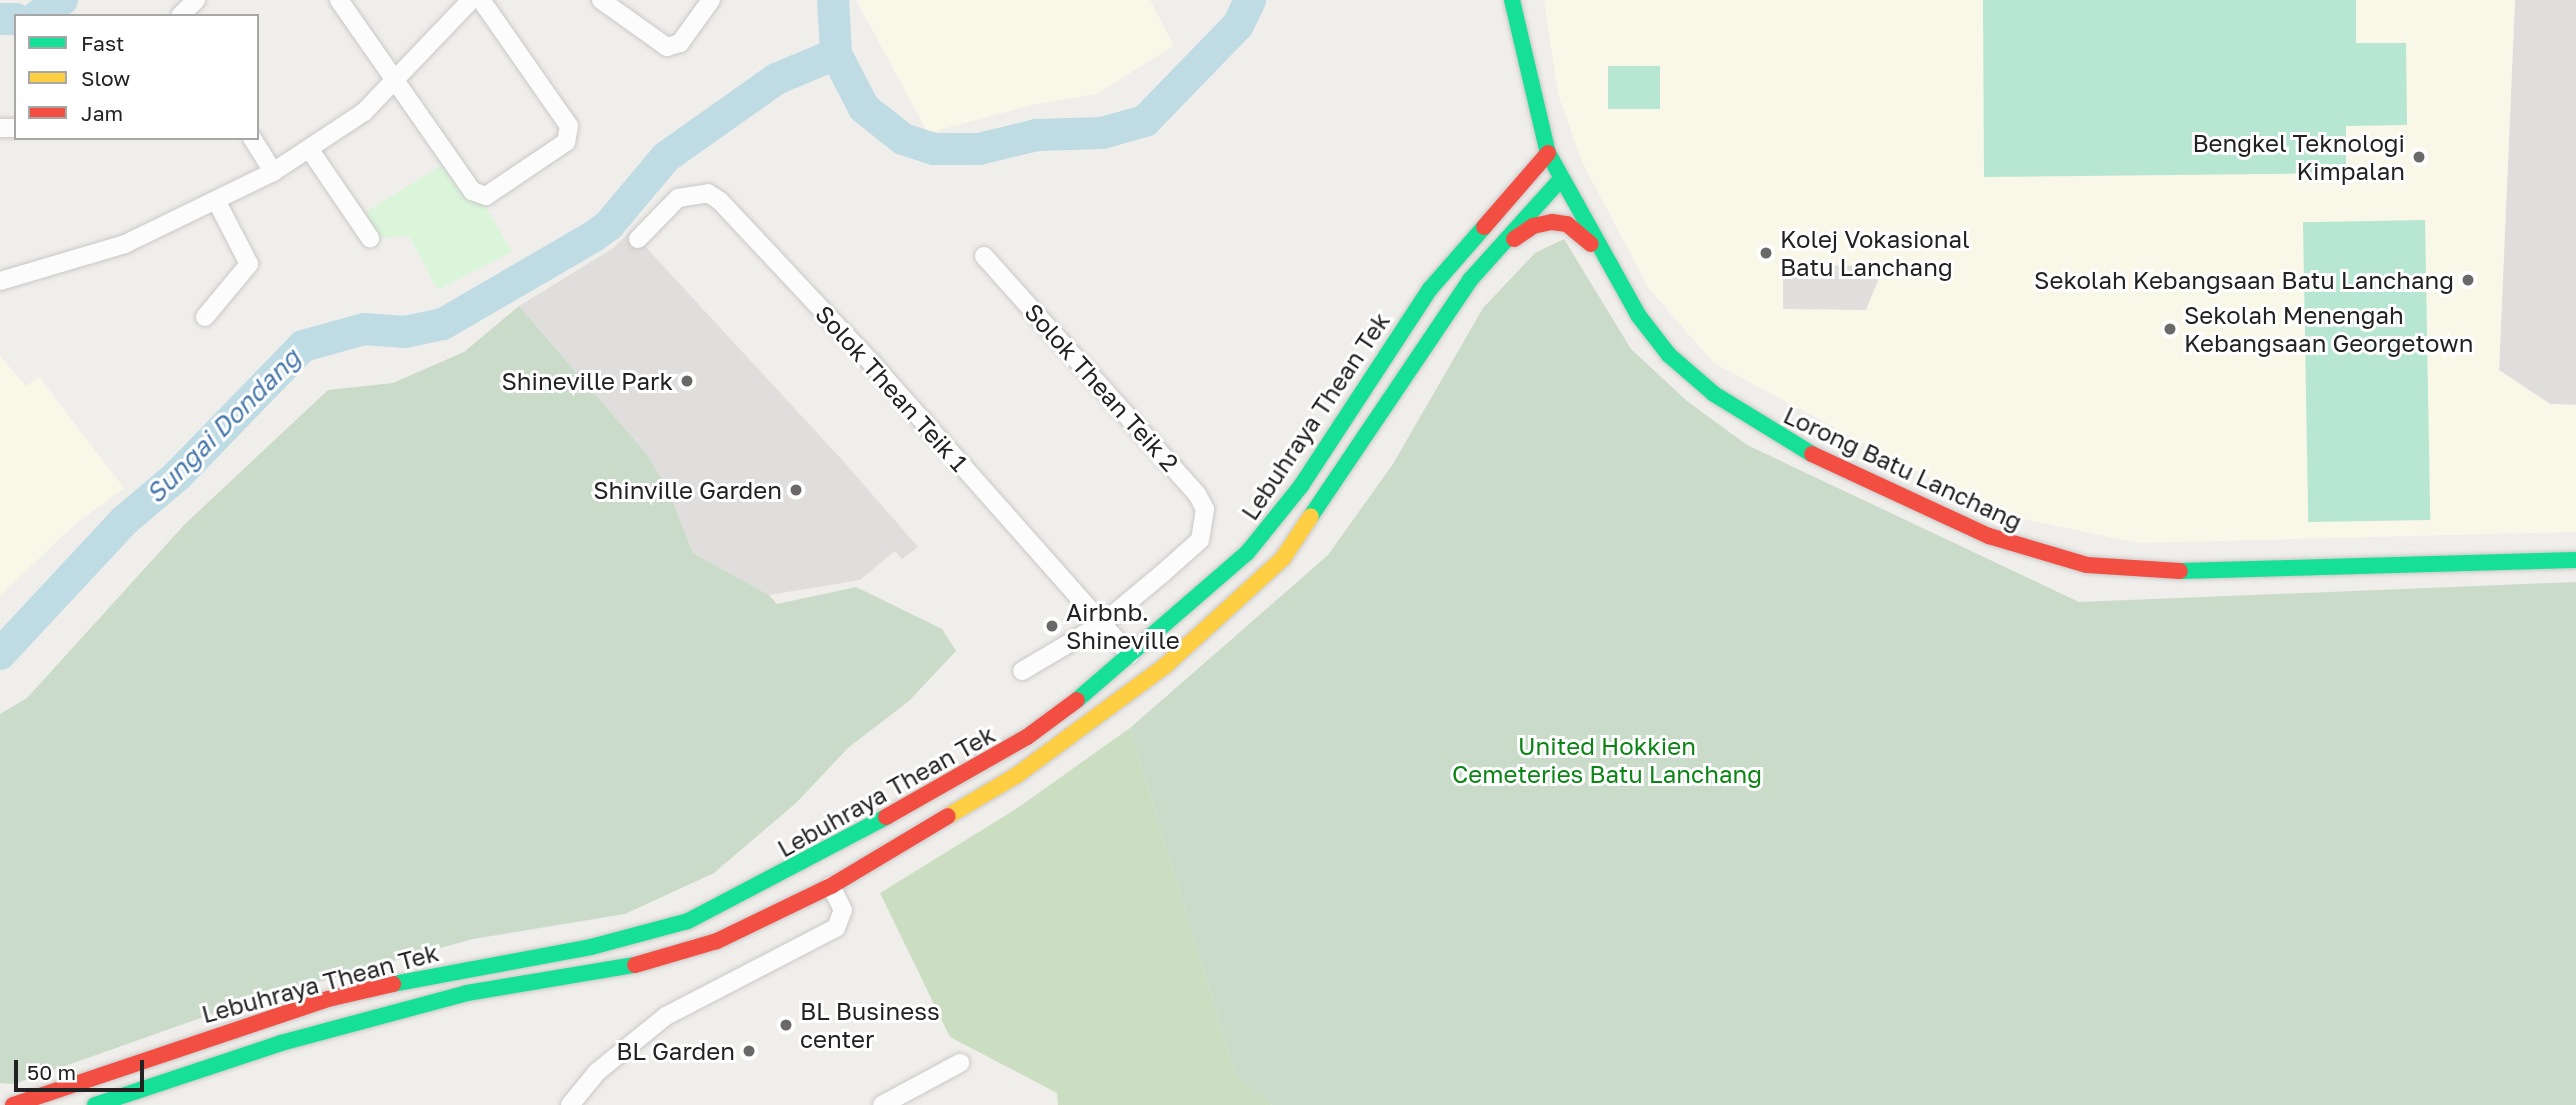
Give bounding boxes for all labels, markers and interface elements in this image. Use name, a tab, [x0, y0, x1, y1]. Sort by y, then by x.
legend	[14, 14, 259, 140]
text: Fast	[81, 30, 124, 56]
text: Slow	[81, 65, 130, 91]
text: Jam	[81, 100, 123, 126]
place label: Bengkel Teknologi Kimpalan	[2192, 129, 2405, 185]
marker: Bengkel Teknologi Kimpalan	[2411, 149, 2427, 165]
place label: Kolej Vokasional Batu Lanchang	[1780, 225, 1970, 281]
marker: Kolej Vokasional Batu Lanchang	[1758, 245, 1774, 261]
place label: Sekolah Kebangsaan Batu Lanchang	[2034, 266, 2454, 294]
marker: Sekolah Kebangsaan Batu Lanchang	[2460, 272, 2476, 288]
street label: Solok Thean Teik 2	[1019, 297, 1185, 477]
street label: Solok Thean Teik 1	[810, 299, 974, 477]
place label: Sekolah Menengah Kebangsaan Georgetown	[2184, 301, 2473, 357]
street label: Lebuhraya Thean Tek	[1235, 307, 1395, 525]
marker: Sekolah Menengah Kebangsaan Georgetown	[2162, 321, 2178, 337]
water label: Sungai Dondang	[140, 343, 306, 509]
place label: Shineville Park	[501, 367, 673, 395]
marker: Shineville Park	[679, 373, 695, 389]
street label: Lorong Batu Lanchang	[1779, 400, 2027, 536]
place label: Shinville Garden	[593, 476, 782, 504]
marker: Shinville Garden	[788, 482, 804, 498]
place label: Airbnb. Shineville	[1066, 598, 1180, 654]
marker: Airbnb. Shineville	[1044, 618, 1060, 634]
street label: Lebuhraya Thean Tek	[772, 719, 1000, 863]
park label: United Hokkien Cemeteries Batu Lanchang	[1452, 732, 1762, 788]
street label: Lebuhraya Thean Tek	[198, 938, 442, 1028]
place label: BL Business center	[800, 997, 940, 1053]
marker: BL Business center	[778, 1017, 794, 1033]
place label: BL Garden	[616, 1037, 735, 1065]
marker: BL Garden	[741, 1043, 757, 1059]
scale bar	[18, 1046, 147, 1090]
text: 50 m	[27, 1059, 76, 1085]

